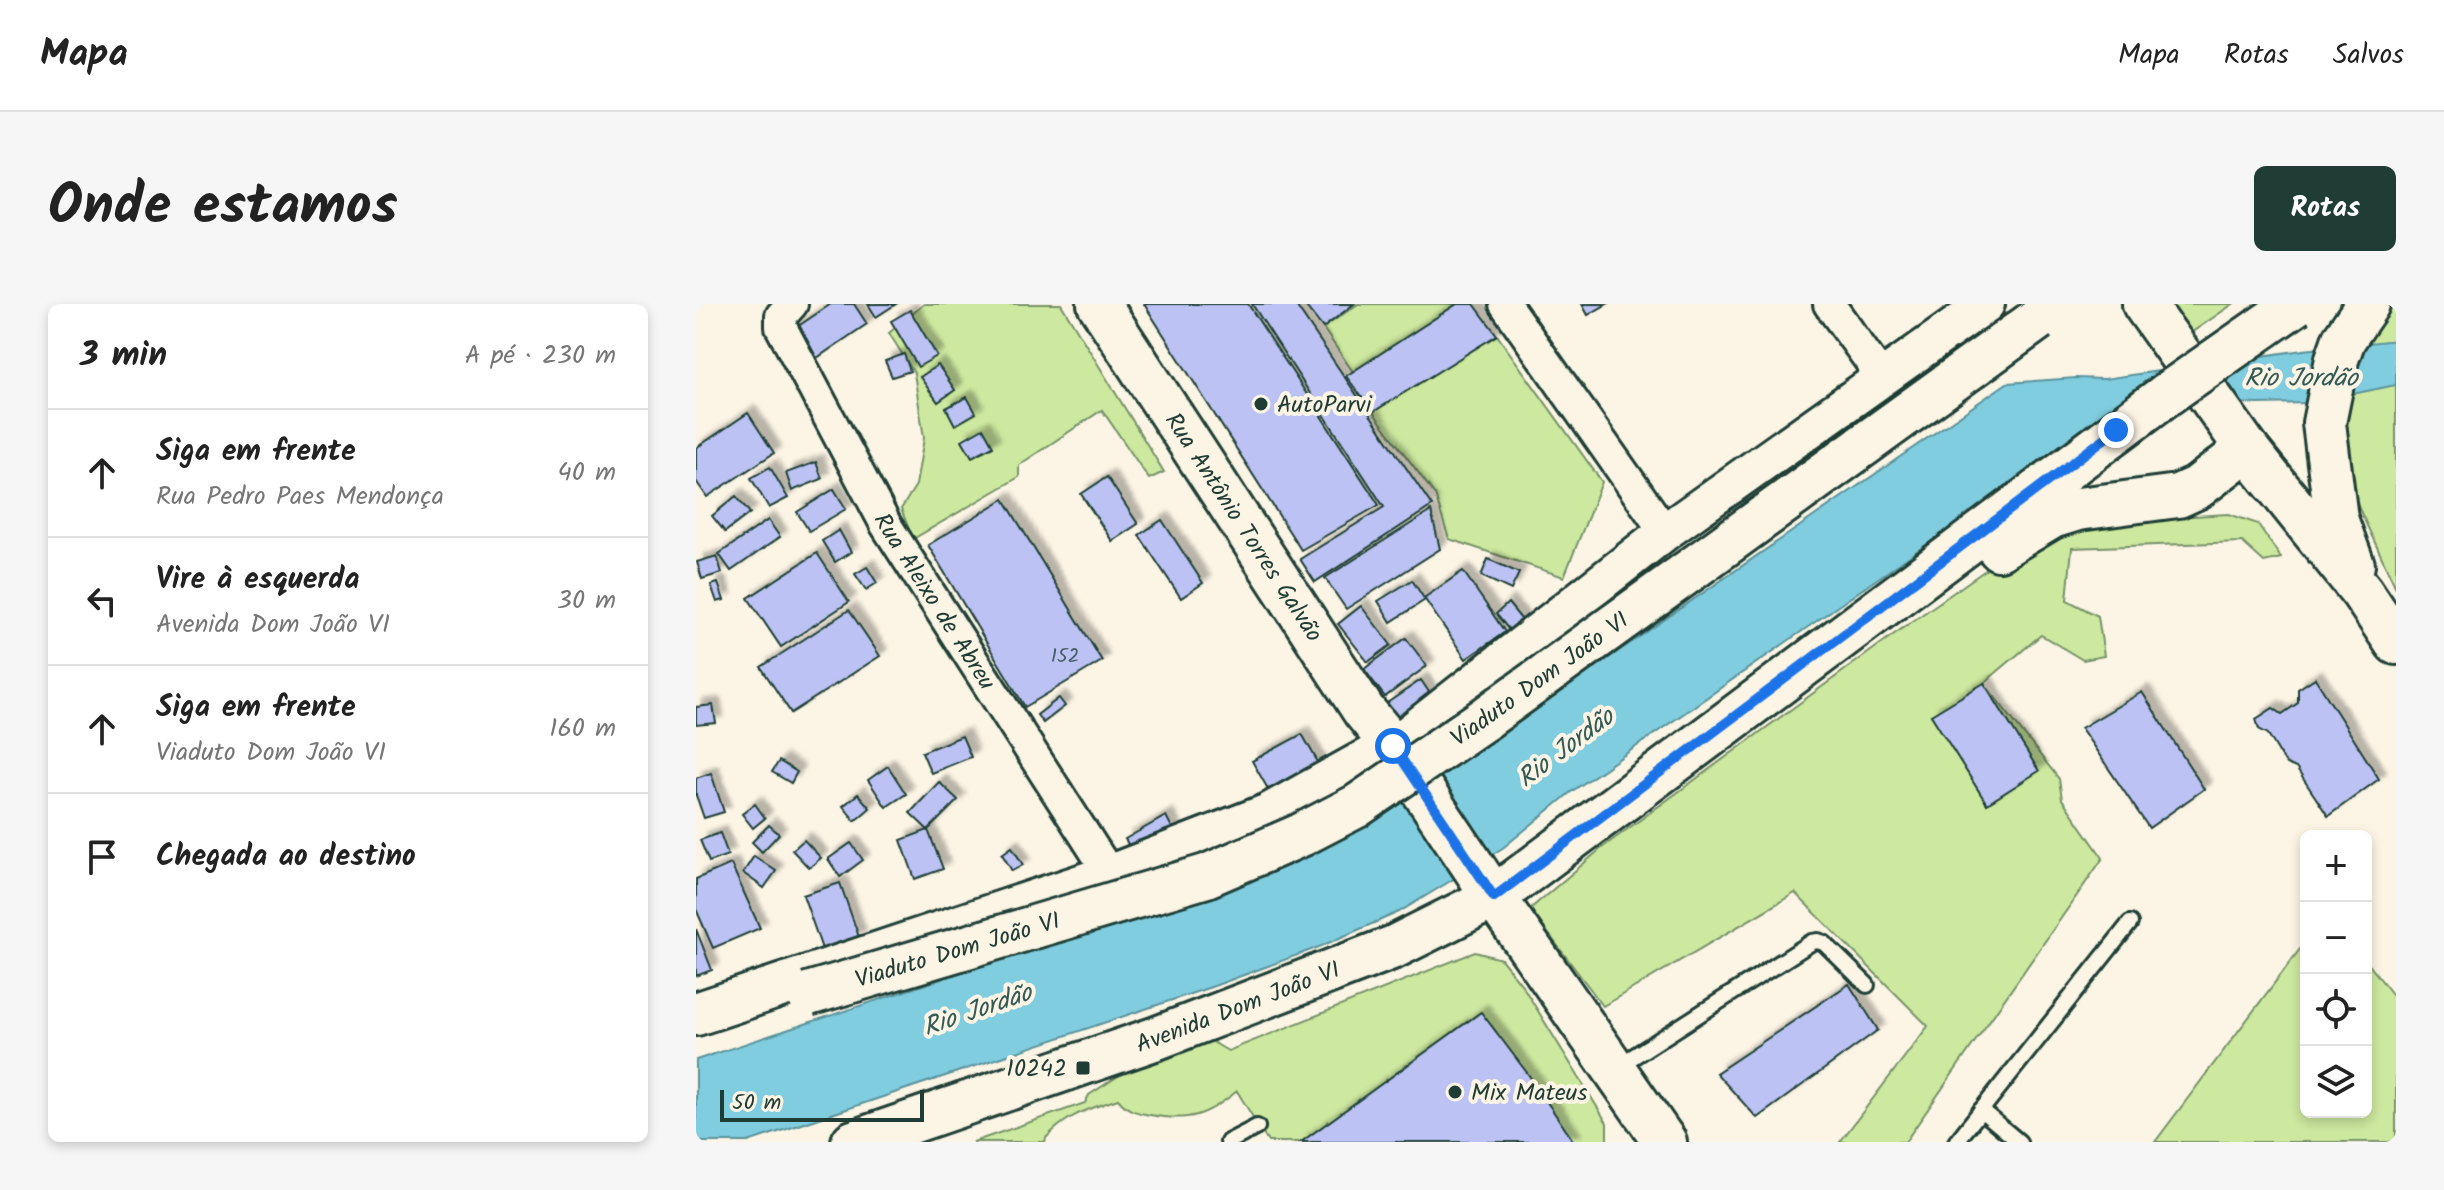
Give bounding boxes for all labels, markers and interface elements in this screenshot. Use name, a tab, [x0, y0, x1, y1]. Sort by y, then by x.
text: Mapa	[40, 25, 128, 85]
text: Mapa	[2118, 33, 2180, 78]
text: Rotas	[2224, 33, 2289, 78]
text: Salvos	[2333, 33, 2404, 78]
text: Onde estamos	[48, 163, 398, 253]
button: Rotas	[2254, 166, 2396, 251]
text: 3 min	[80, 329, 167, 383]
text: A pé · 230 m	[465, 335, 616, 377]
water label: Rio Jordão	[2244, 358, 2360, 400]
place label: AutoParvi	[1277, 386, 1373, 425]
marker: AutoParvi	[1252, 395, 1270, 413]
street label: Rua Antônio Torres Galvão	[1154, 405, 1332, 651]
route end	[2098, 412, 2134, 448]
text: Siga em frente	[156, 428, 356, 476]
icon: ahead	[80, 451, 124, 495]
text: 40 m	[558, 452, 616, 494]
text: Rua Pedro Paes Mendonça	[156, 476, 444, 518]
street label: Rua Aleixo de Abreu	[862, 506, 1005, 699]
text: Vire à esquerda	[156, 556, 360, 604]
icon: left	[80, 579, 124, 623]
text: 30 m	[557, 580, 616, 622]
street label: Viaduto Dom João VI	[1443, 602, 1638, 758]
text: Avenida Dom João VI	[156, 604, 390, 646]
house number: 152	[1051, 641, 1079, 673]
text: Siga em frente	[156, 684, 356, 732]
water label: Rio Jordão	[1508, 696, 1626, 799]
icon: ahead	[80, 707, 124, 751]
text: 160 m	[549, 708, 616, 750]
route start	[1375, 728, 1411, 764]
text: Viaduto Dom João VI	[156, 732, 386, 774]
map controls	[2300, 830, 2372, 1118]
button: +	[2300, 830, 2372, 902]
text: Chegada ao destino	[156, 833, 416, 881]
icon: arrive	[80, 835, 124, 879]
street label: Viaduto Dom João VI	[851, 902, 1065, 1000]
button: −	[2300, 902, 2372, 974]
street label: Avenida Dom João VI	[1131, 951, 1346, 1065]
water label: Rio Jordão	[917, 972, 1040, 1049]
button: locate	[2300, 974, 2372, 1046]
button: layers	[2300, 1046, 2372, 1118]
place label: 10242	[1006, 1050, 1067, 1089]
marker: 10242	[1074, 1059, 1092, 1077]
place label: Mix Mateus	[1471, 1074, 1588, 1113]
marker: Mix Mateus	[1446, 1083, 1464, 1101]
scale bar	[720, 1086, 924, 1122]
text: 50 m	[732, 1086, 781, 1121]

